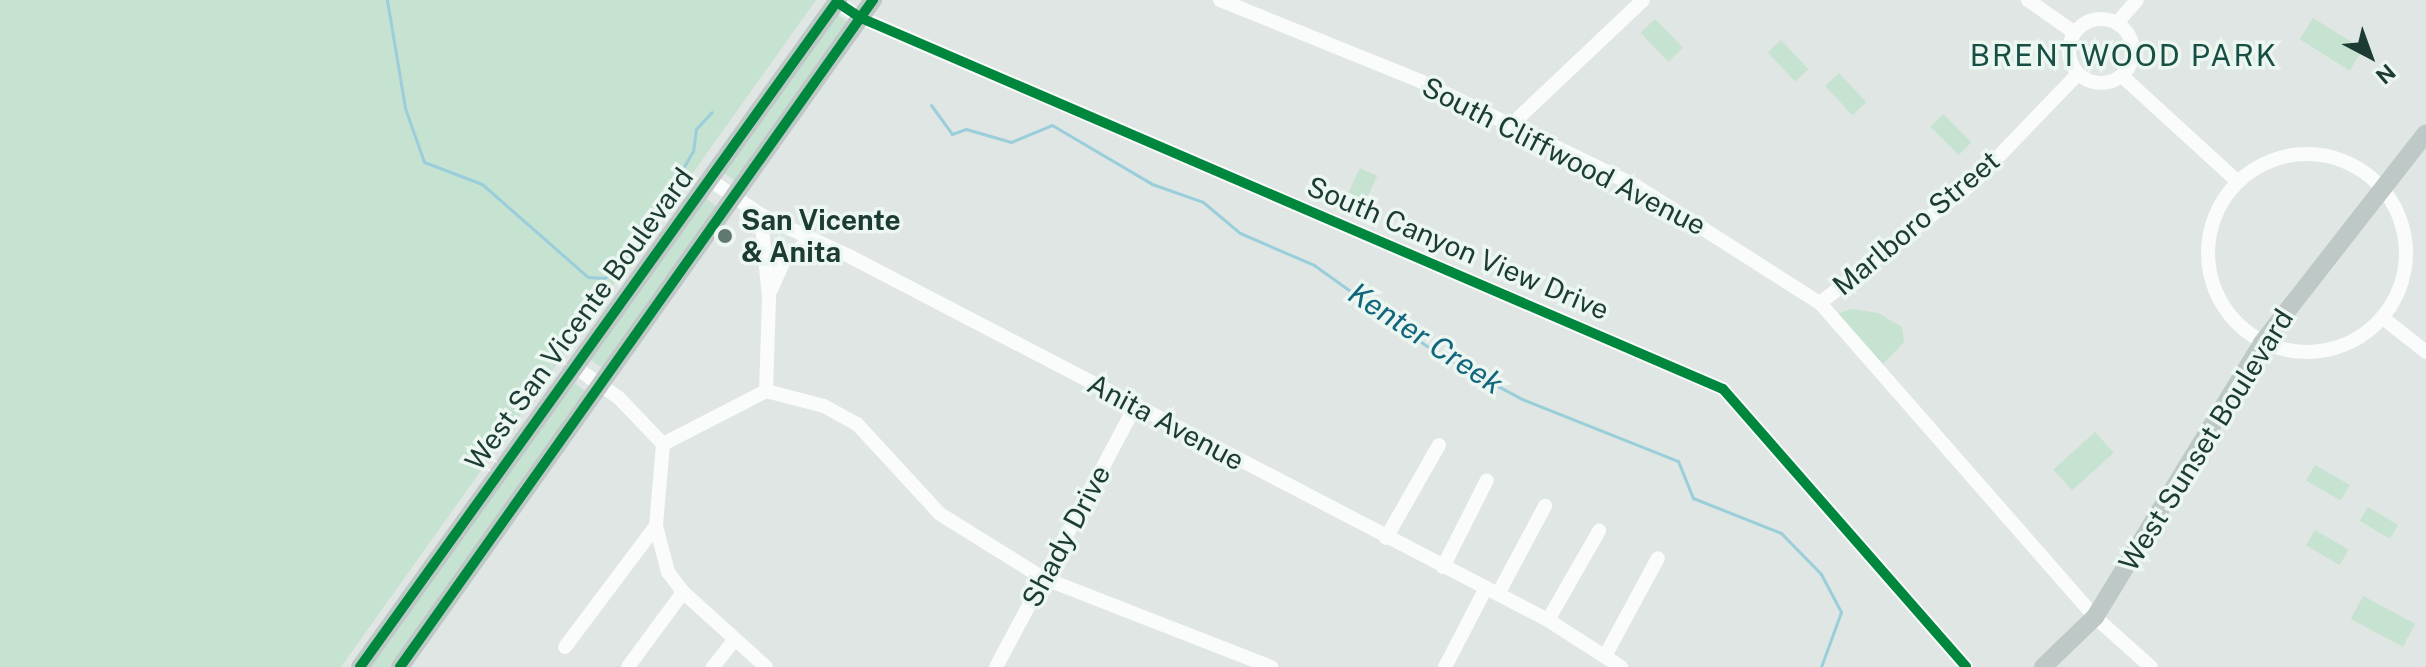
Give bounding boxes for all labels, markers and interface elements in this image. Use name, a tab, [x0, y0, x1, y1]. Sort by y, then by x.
north arrow	[2330, 16, 2410, 96]
district label: BRENTWOOD PARK	[1970, 37, 2278, 73]
text: N	[2371, 59, 2401, 90]
street label: South Cliffwood Avenue	[1417, 70, 1711, 242]
street label: Marlboro Street	[1826, 144, 2006, 302]
street label: West San Vicente Boulevard	[458, 161, 700, 477]
street label: South Canyon View Drive	[1302, 169, 1614, 327]
place label: San Vicente & Anita	[741, 203, 901, 269]
marker: San Vicente & Anita	[716, 227, 734, 245]
water label: Kenter Creek	[1342, 275, 1510, 401]
street label: West Sunset Boulevard	[2112, 303, 2300, 577]
street label: Anita Avenue	[1082, 367, 1250, 477]
street label: Shady Drive	[1015, 459, 1117, 613]

